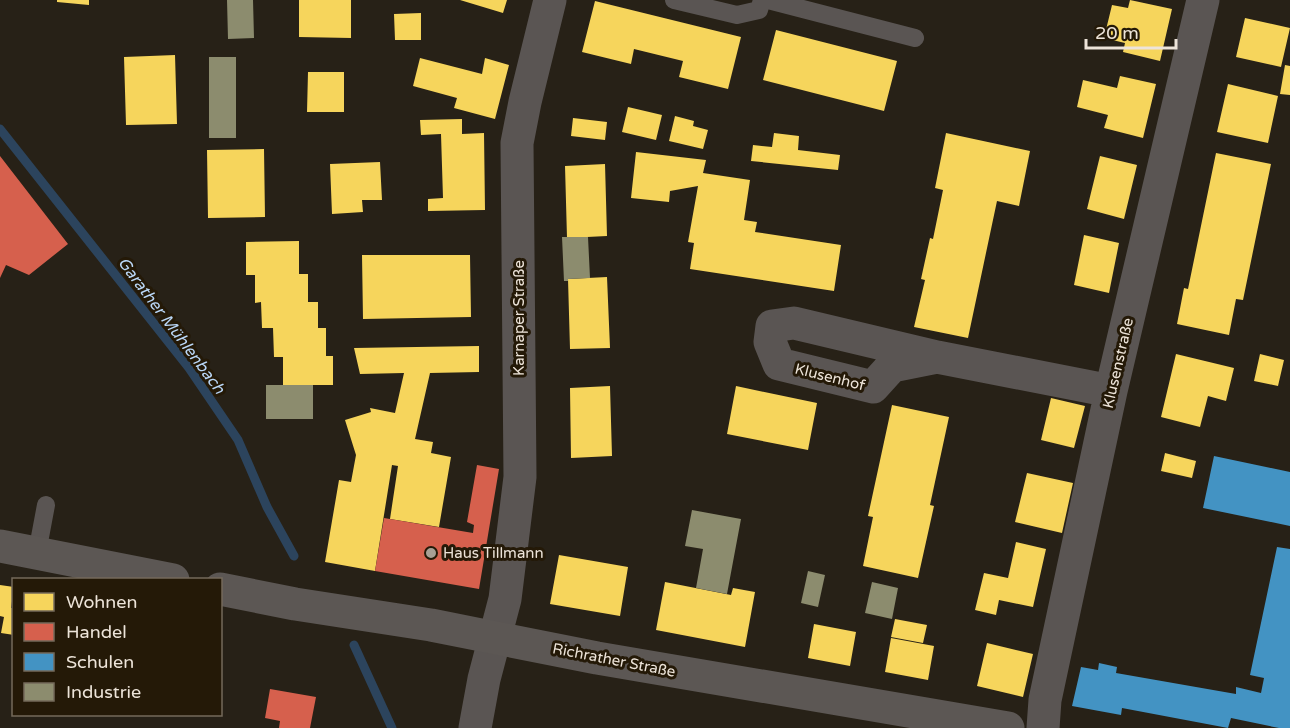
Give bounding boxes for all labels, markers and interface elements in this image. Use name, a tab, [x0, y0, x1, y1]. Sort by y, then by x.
scale bar	[1086, 12, 1176, 50]
text: 20 m	[1095, 22, 1139, 44]
water label: Garather Mühlenbach	[113, 253, 230, 399]
street label: Karnaper Straße	[510, 260, 528, 376]
street label: Klusenstraße	[1099, 316, 1137, 410]
street label: Klusenhof	[793, 360, 867, 394]
place label: Haus Tillmann	[443, 544, 544, 562]
marker: Haus Tillmann	[424, 546, 438, 560]
legend	[12, 578, 222, 716]
text: Wohnen	[66, 591, 137, 613]
text: Handel	[66, 621, 127, 643]
street label: Richrather Straße	[551, 639, 677, 681]
text: Schulen	[66, 651, 134, 673]
text: Industrie	[66, 681, 141, 703]

